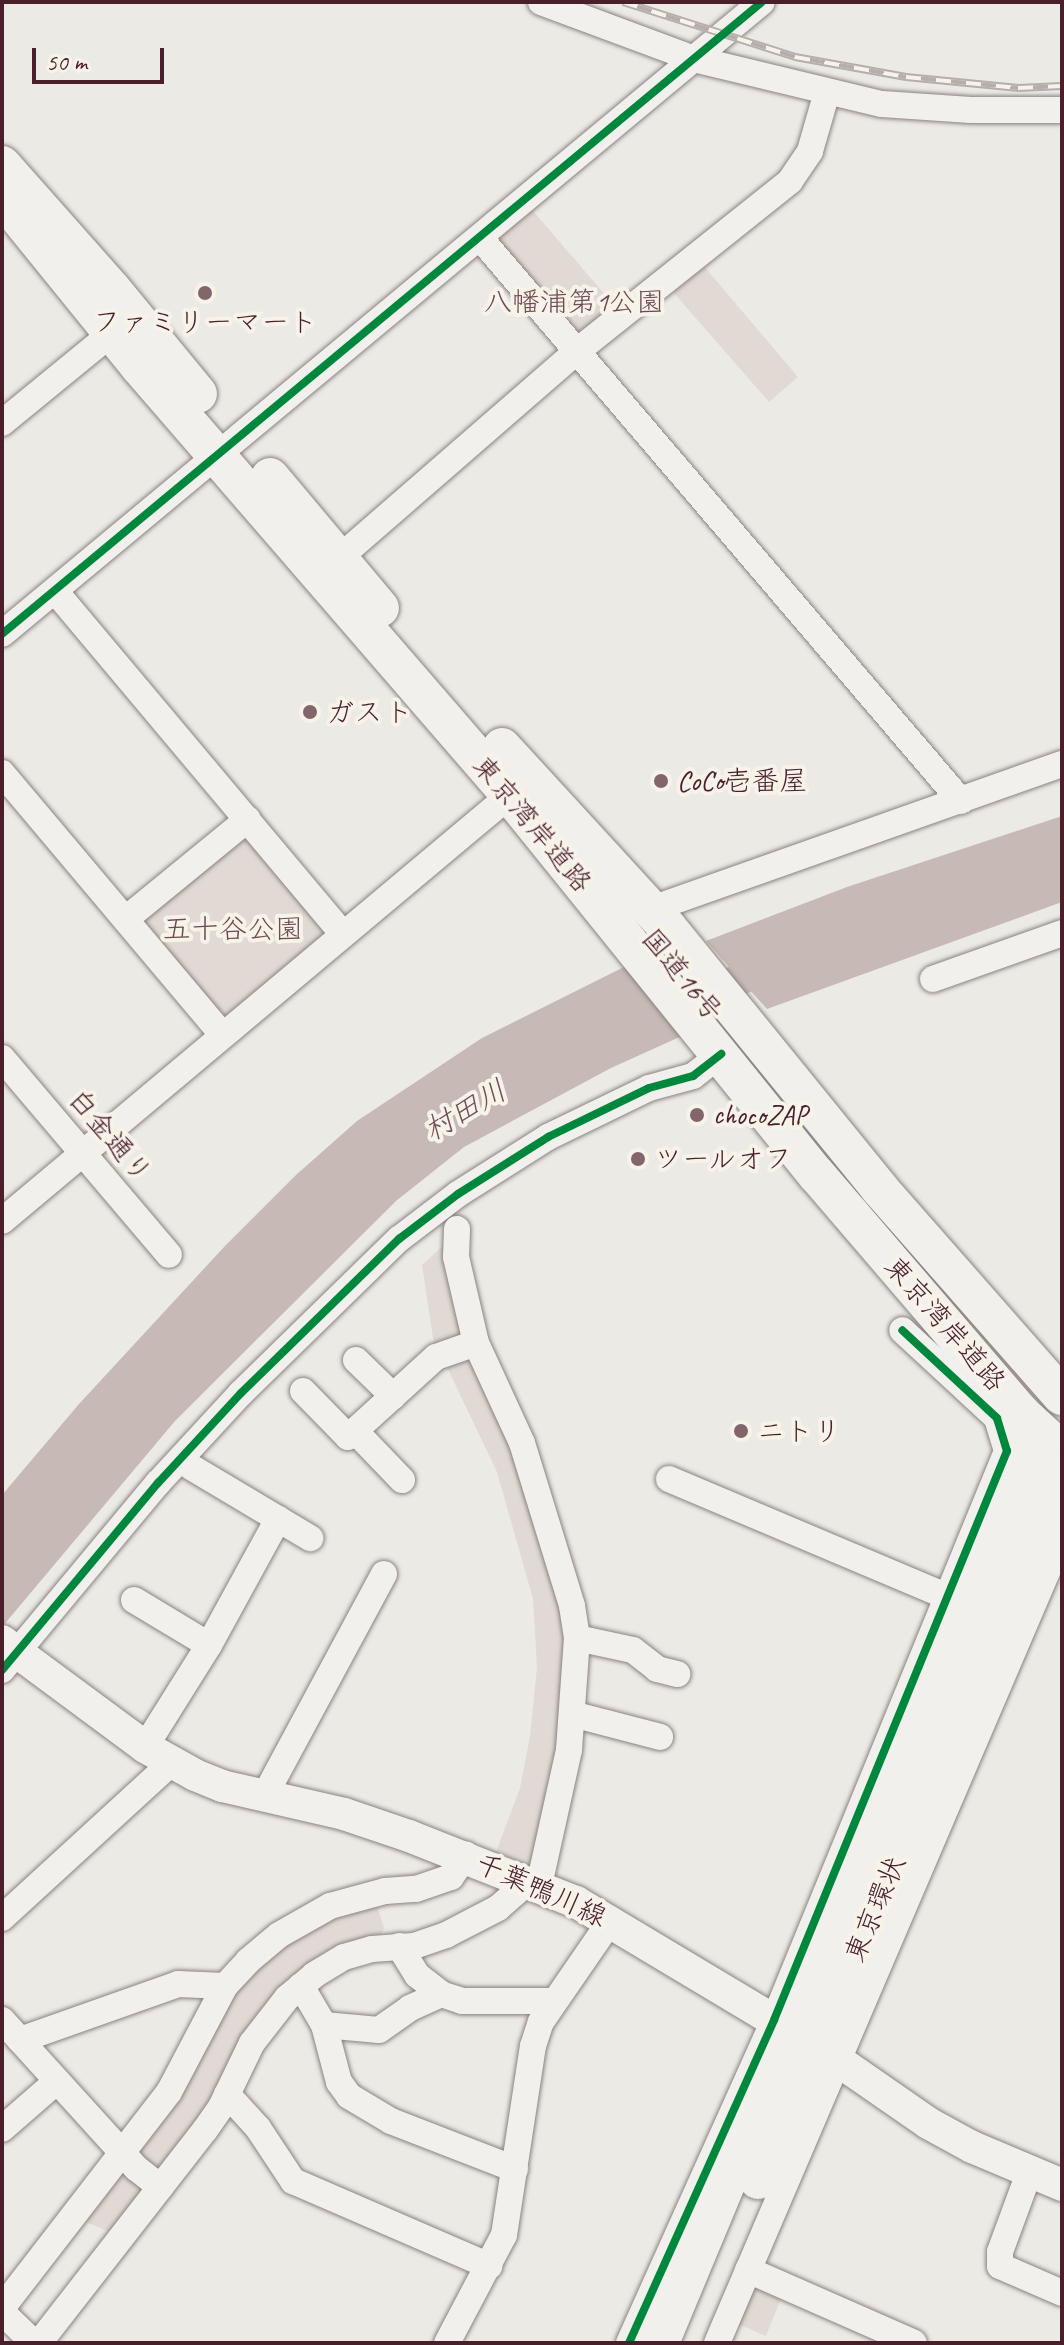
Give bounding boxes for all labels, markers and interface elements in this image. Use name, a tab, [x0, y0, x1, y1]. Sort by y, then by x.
scale bar	[36, 32, 168, 82]
text: 50 m	[46, 47, 87, 77]
marker: ファミリーマート	[196, 284, 214, 302]
park label: 八幡浦第1公園	[484, 285, 664, 319]
place label: ファミリーマート	[93, 305, 317, 339]
place label: ガスト	[326, 695, 410, 729]
marker: ガスト	[301, 703, 319, 721]
street label: 東京湾岸道路	[465, 749, 599, 899]
place label: CoCo壱番屋	[677, 764, 807, 798]
marker: CoCo壱番屋	[652, 772, 670, 790]
park label: 五十谷公園	[163, 912, 303, 946]
street label: 国道16号	[635, 922, 729, 1028]
water label: 村田川	[417, 1072, 513, 1148]
street label: 白金通り	[61, 1082, 159, 1190]
place label: chocoZAP	[713, 1098, 807, 1132]
marker: chocoZAP	[688, 1106, 706, 1124]
place label: ツールオフ	[654, 1142, 794, 1176]
marker: ツールオフ	[629, 1150, 647, 1168]
street label: 東京湾岸道路	[877, 1250, 1013, 1398]
place label: ニトリ	[757, 1414, 841, 1448]
marker: ニトリ	[732, 1422, 750, 1440]
street label: 千葉鴨川線	[470, 1846, 612, 1934]
street label: 東京環状	[838, 1851, 912, 1967]

